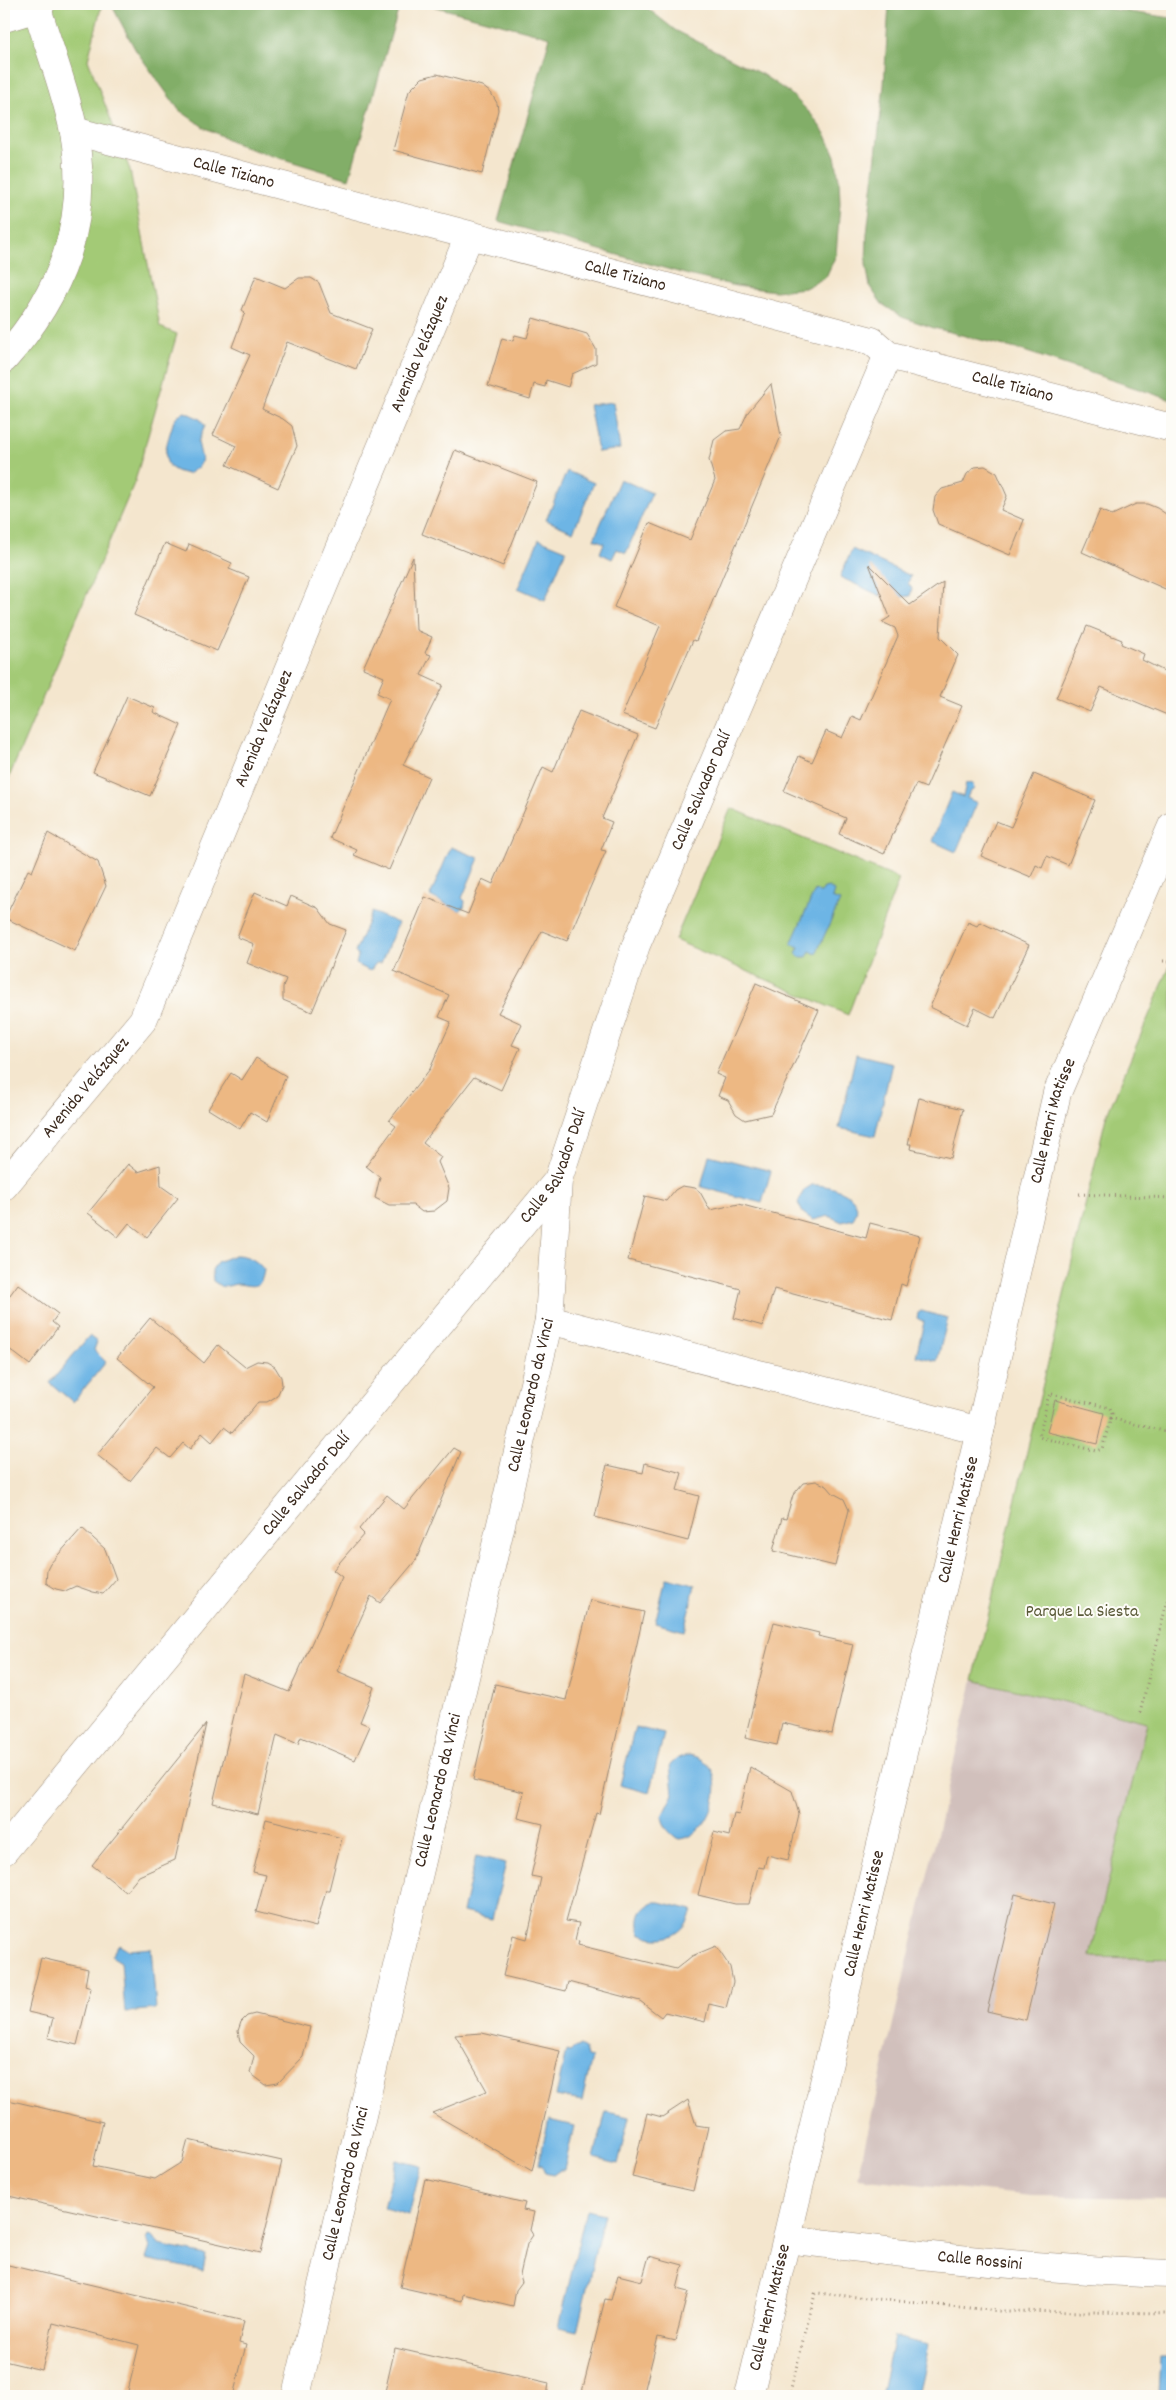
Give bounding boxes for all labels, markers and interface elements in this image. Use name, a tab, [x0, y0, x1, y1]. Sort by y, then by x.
street label: Calle Tiziano	[190, 150, 277, 196]
street label: Calle Tiziano	[582, 253, 669, 299]
street label: Avenida Velázquez	[384, 291, 456, 416]
street label: Calle Tiziano	[969, 365, 1056, 409]
street label: Avenida Velázquez	[229, 666, 300, 791]
street label: Calle Salvador Dalí	[665, 726, 739, 855]
street label: Avenida Velázquez	[36, 1032, 136, 1144]
street label: Calle Henri Matisse	[1024, 1054, 1083, 1186]
street label: Calle Salvador Dalí	[514, 1105, 594, 1229]
street label: Calle Leonardo da Vinci	[501, 1316, 561, 1475]
street label: Calle Salvador Dalí	[256, 1426, 358, 1542]
street label: Calle Henri Matisse	[932, 1454, 986, 1586]
park label: Parque La Siesta	[1026, 1600, 1139, 1625]
street label: Calle Leonardo da Vinci	[408, 1711, 469, 1870]
street label: Calle Henri Matisse	[837, 1848, 892, 1980]
street label: Calle Leonardo da Vinci	[316, 2104, 376, 2263]
street label: Calle Henri Matisse	[743, 2241, 797, 2373]
street label: Calle Rossini	[936, 2244, 1023, 2277]

